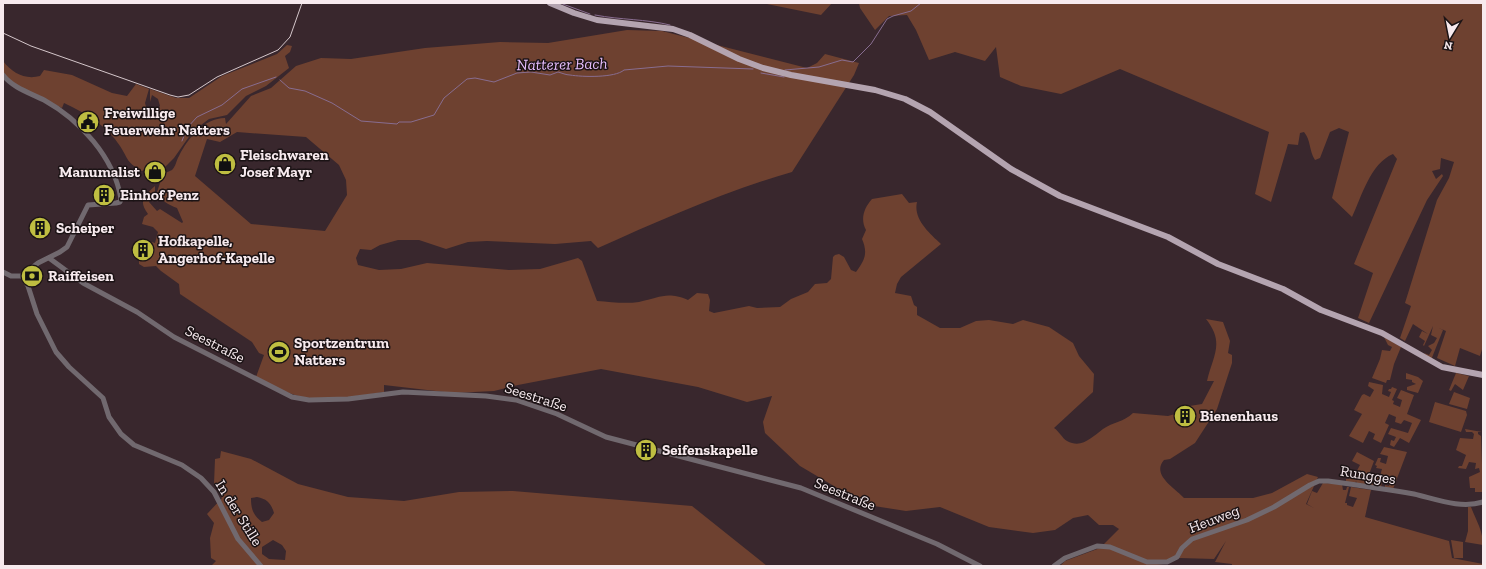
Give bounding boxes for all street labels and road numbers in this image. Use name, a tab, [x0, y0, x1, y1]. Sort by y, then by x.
street label: Seestraße	[182, 321, 248, 367]
street label: Seestraße	[502, 378, 570, 416]
street label: Rungges	[1339, 462, 1397, 488]
street label: Seestraße	[812, 474, 878, 514]
street label: In der Stille	[212, 477, 266, 549]
street label: Heuweg	[1186, 501, 1242, 537]

